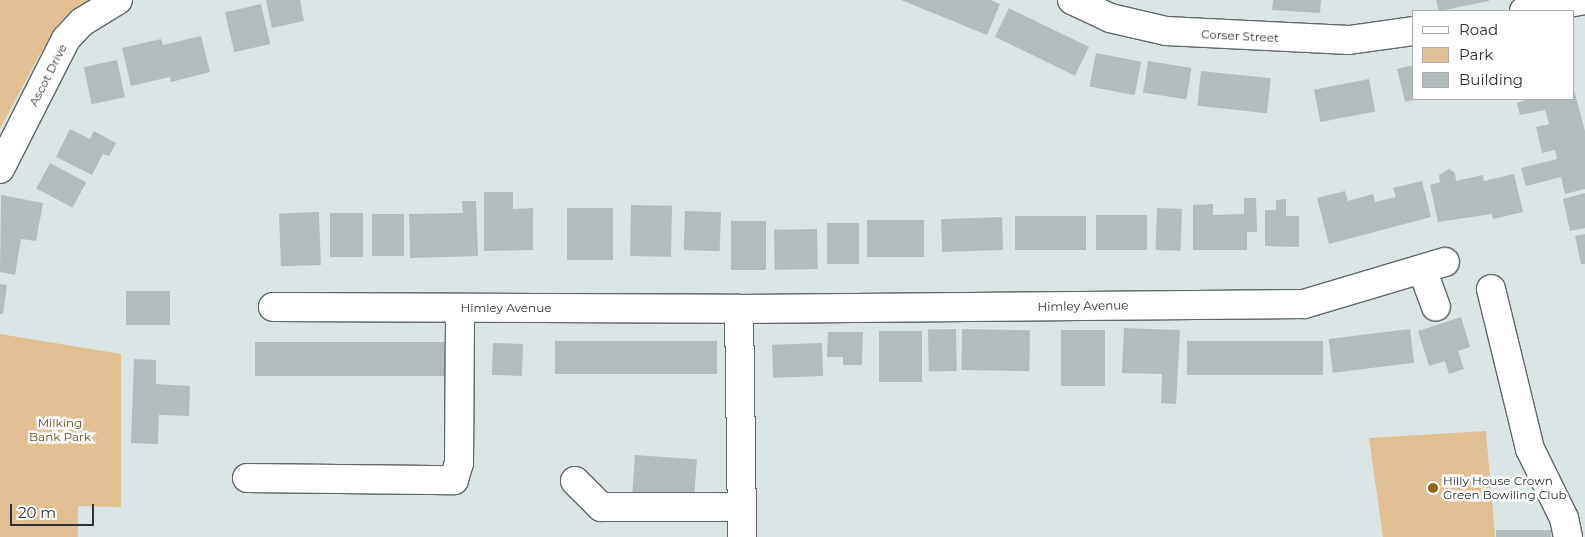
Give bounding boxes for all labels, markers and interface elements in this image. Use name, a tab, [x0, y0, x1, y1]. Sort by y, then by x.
legend	[1412, 10, 1575, 100]
text: Road	[1459, 20, 1498, 39]
street label: Corser Street	[1201, 27, 1279, 45]
street label: Ascot Drive	[26, 41, 70, 109]
text: Park	[1459, 45, 1493, 64]
text: Building	[1459, 70, 1523, 89]
street label: Himley Avenue	[1037, 298, 1129, 314]
street label: Himley Avenue	[460, 301, 552, 315]
park label: Milking Bank Park	[29, 416, 91, 444]
place label: Hilly House Crown Green Bowiling Club	[1443, 474, 1567, 502]
marker: Hilly House Crown Green Bowiling Club	[1427, 482, 1439, 494]
scale bar	[12, 494, 96, 526]
text: 20 m	[18, 503, 56, 522]

